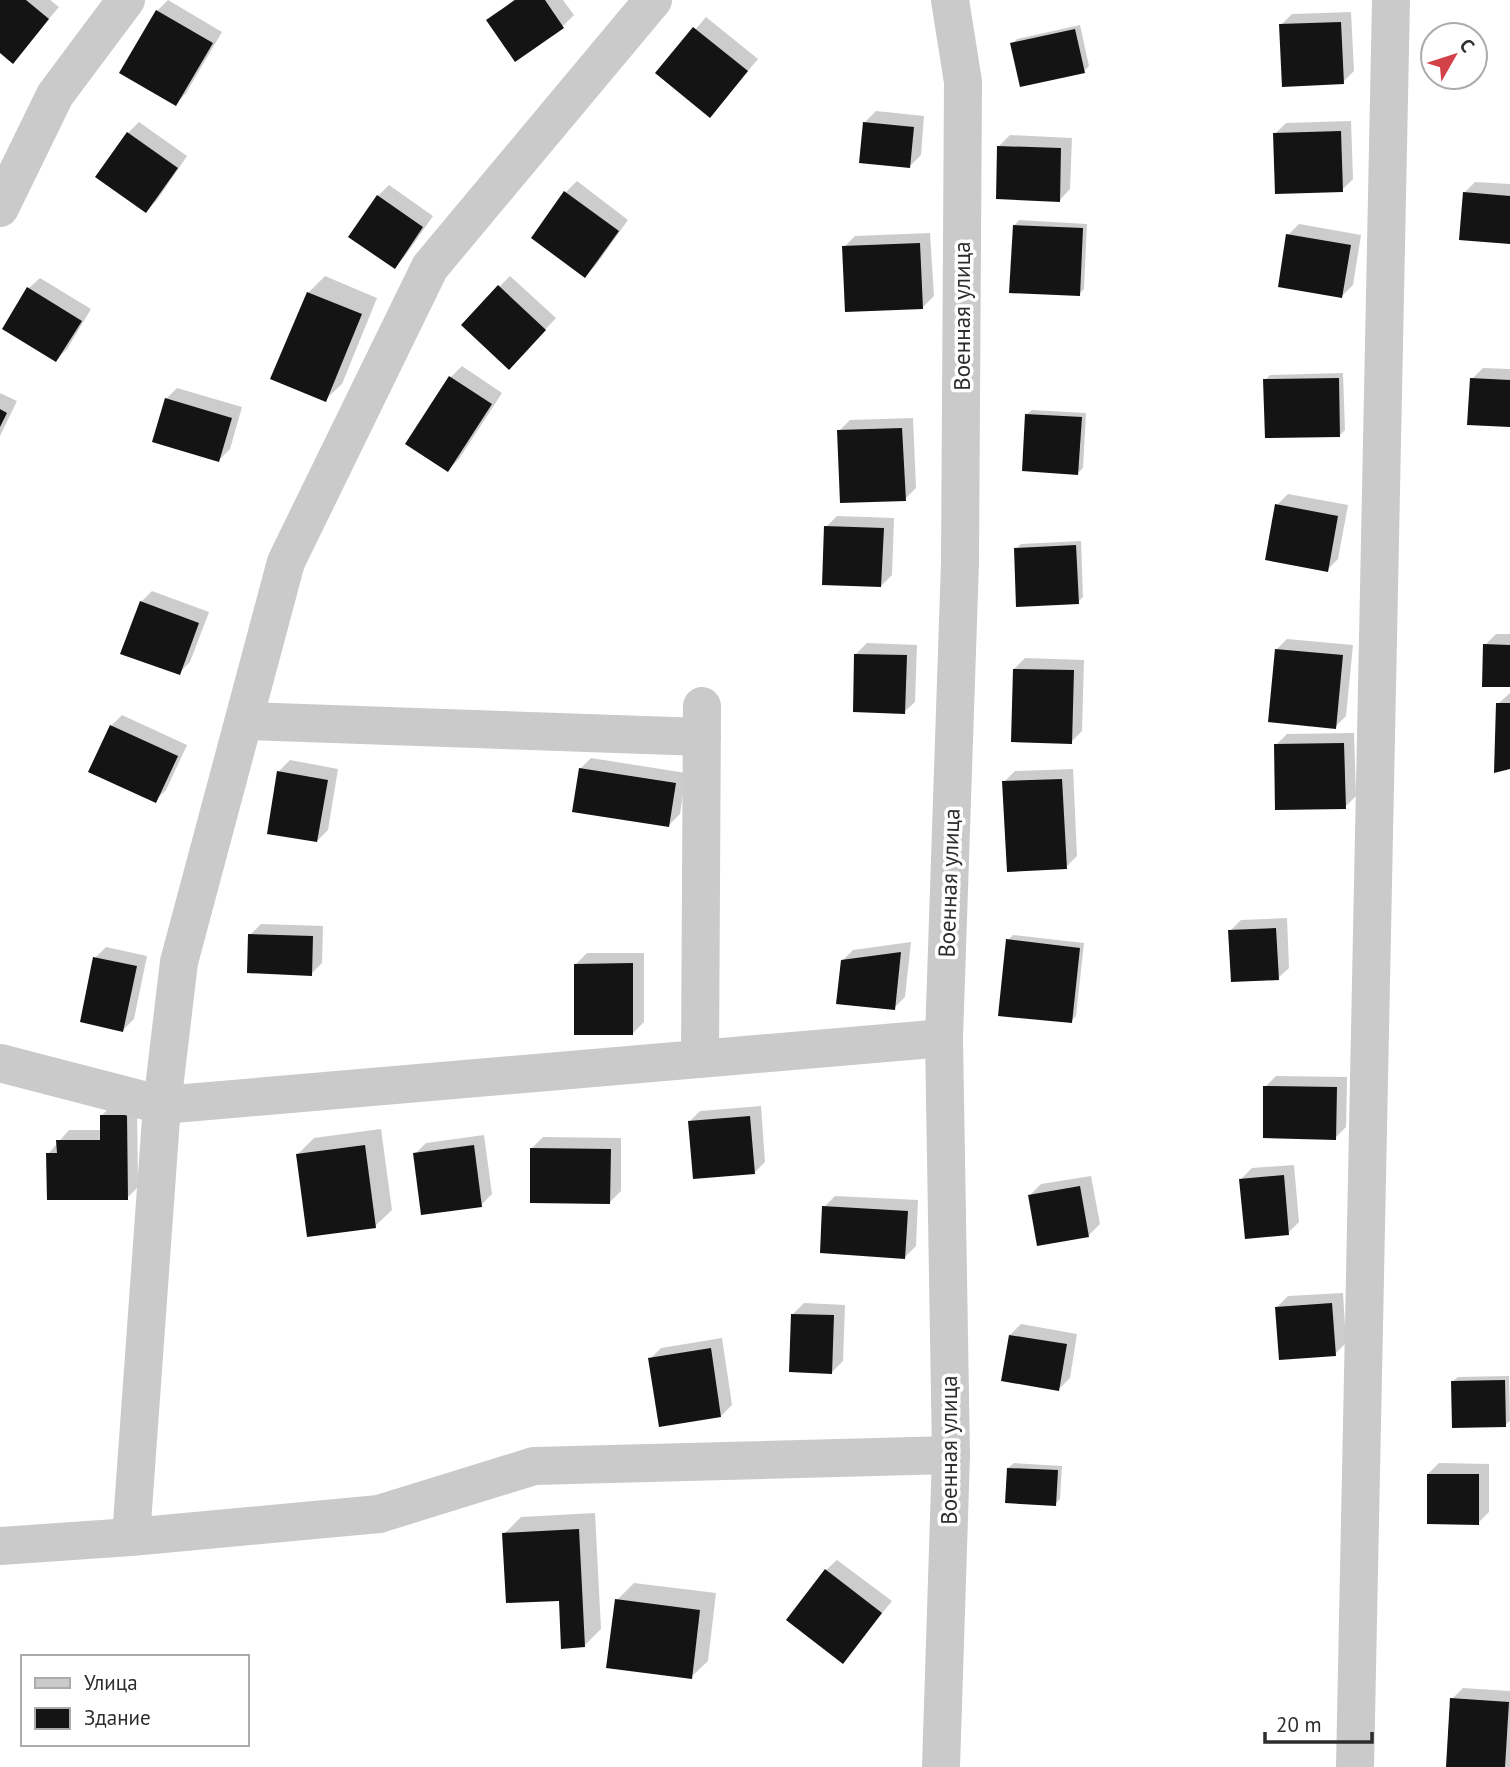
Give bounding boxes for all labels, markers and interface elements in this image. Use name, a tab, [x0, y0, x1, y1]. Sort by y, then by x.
north arrow	[1419, 21, 1489, 91]
text: С	[1455, 34, 1480, 57]
street label: Военная улица	[947, 241, 976, 391]
street label: Военная улица	[931, 808, 966, 958]
street label: Военная улица	[934, 1375, 963, 1525]
legend	[21, 1655, 248, 1746]
text: Улица	[84, 1669, 138, 1696]
scale bar	[1265, 1700, 1372, 1744]
text: Здание	[84, 1704, 151, 1731]
text: 20 m	[1276, 1711, 1322, 1738]

